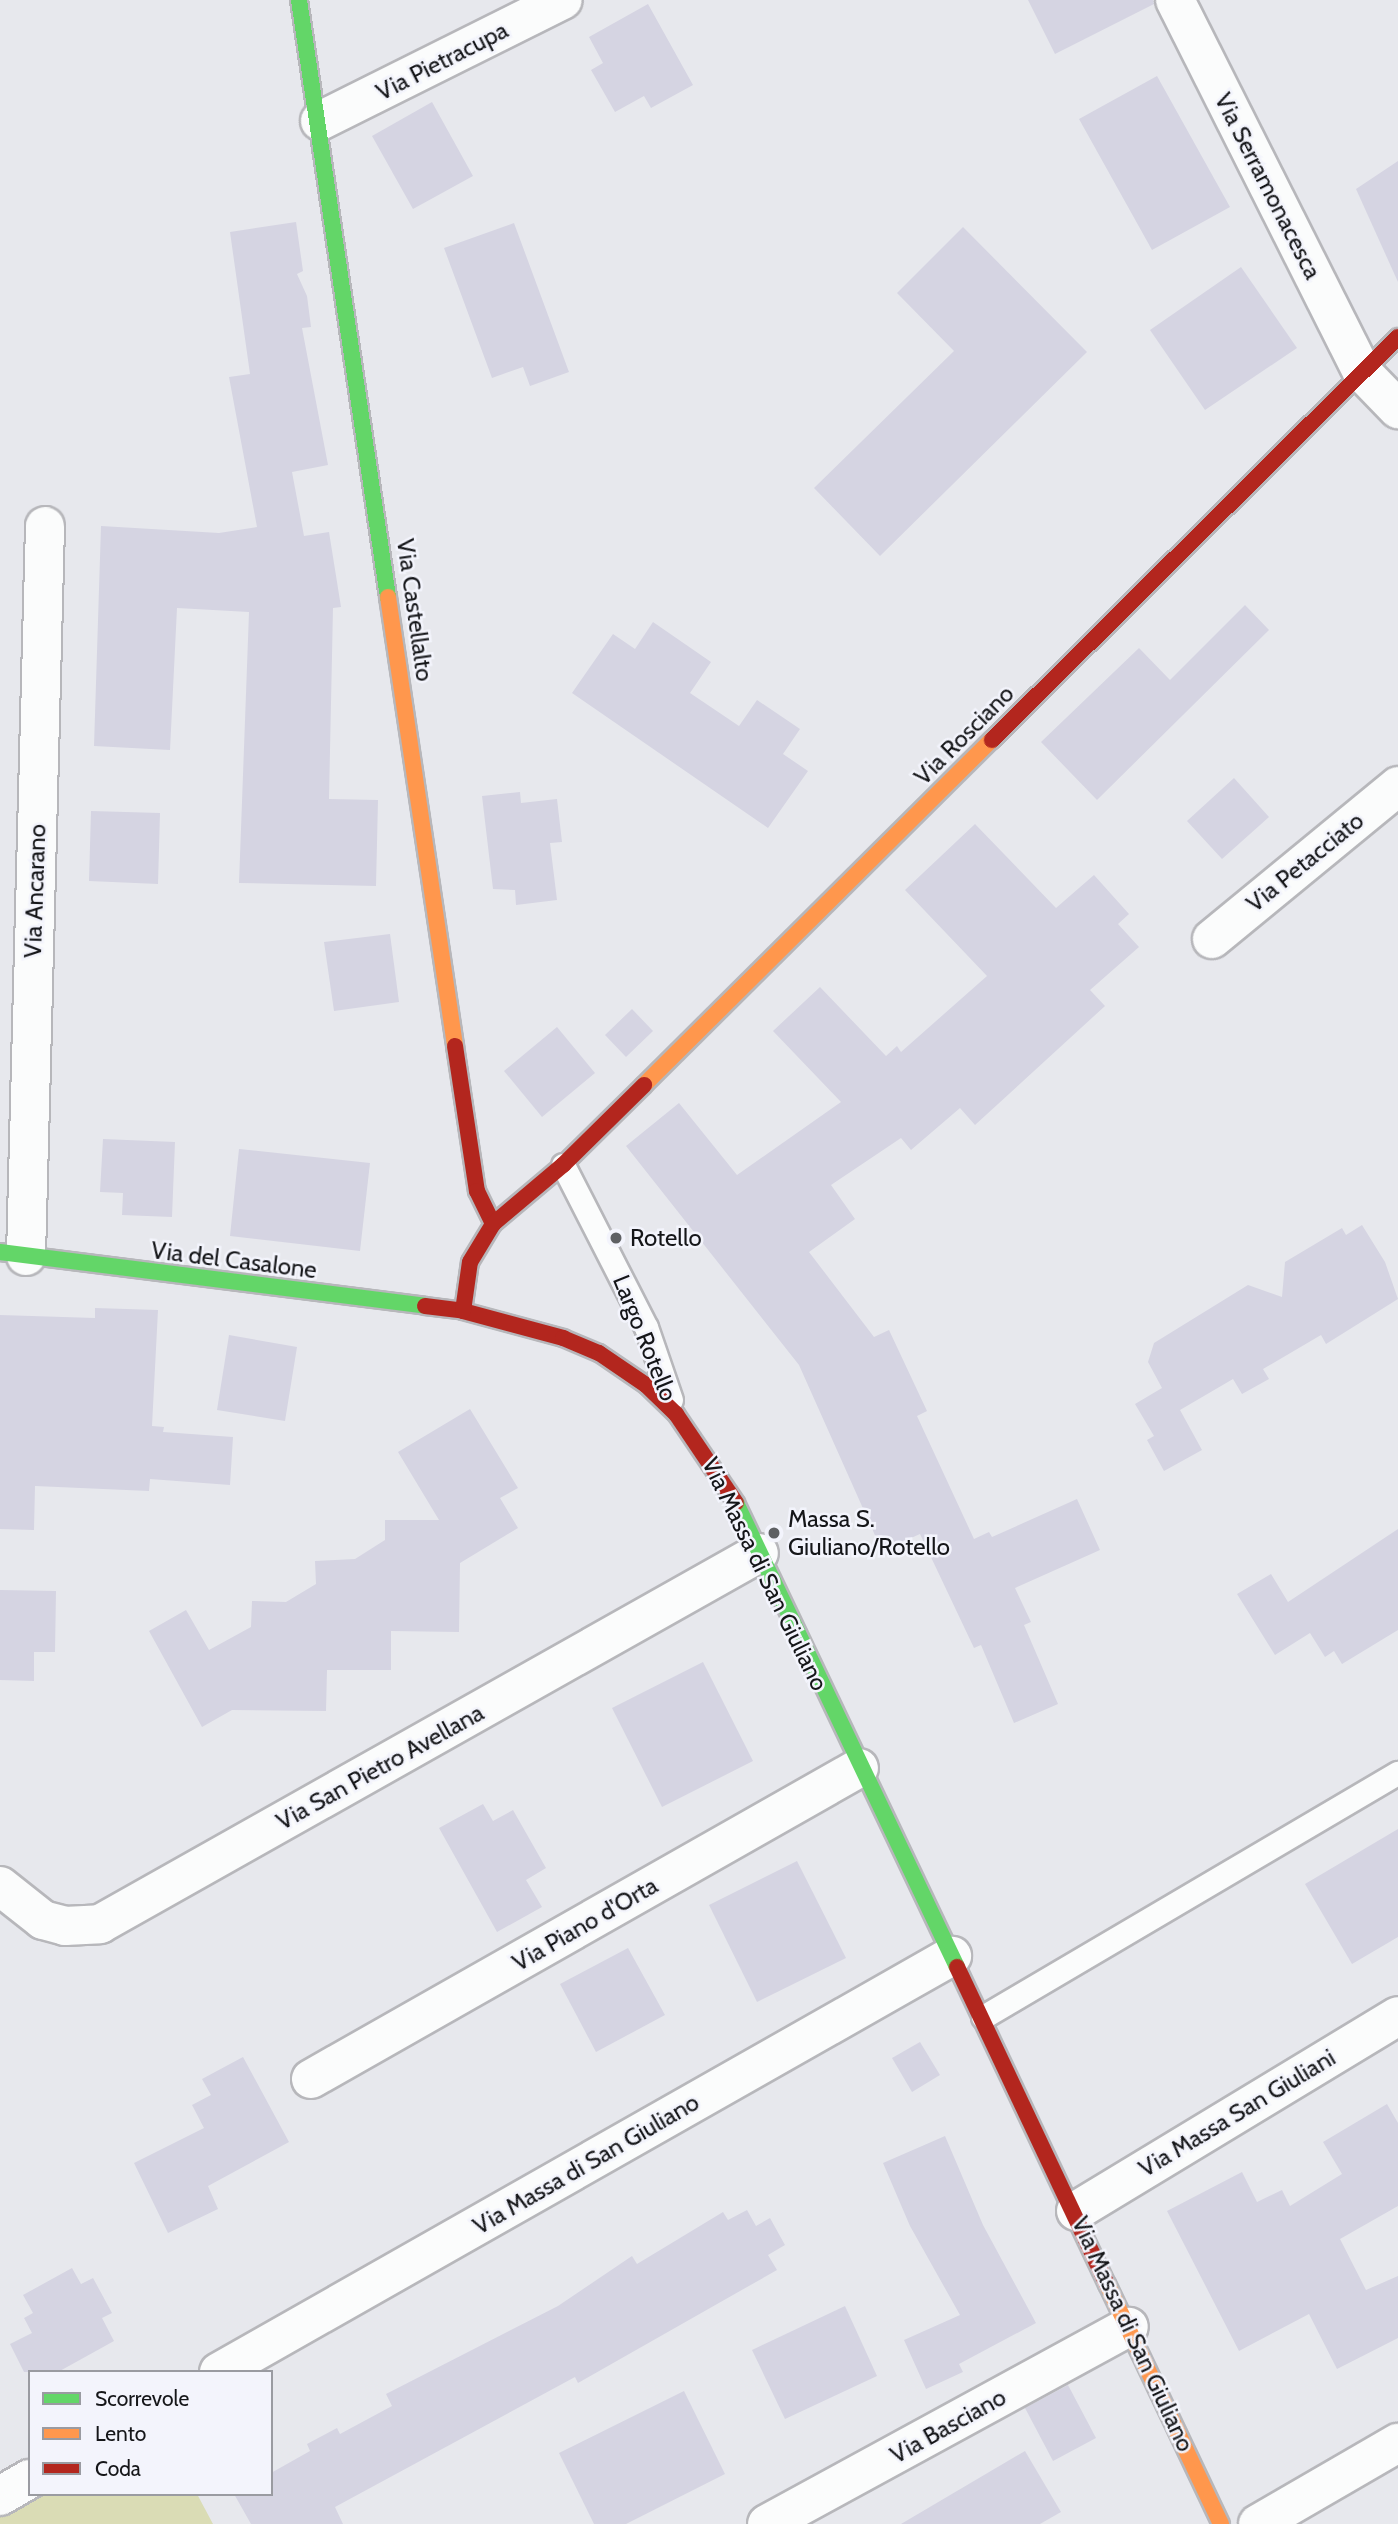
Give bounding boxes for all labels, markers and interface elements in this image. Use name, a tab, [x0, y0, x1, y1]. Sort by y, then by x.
street label: Via Pietracupa	[371, 15, 513, 107]
street label: Via Serramonacesca	[1209, 88, 1327, 284]
street label: Via Castellalto	[391, 537, 439, 683]
street label: Via Rosciano	[908, 679, 1020, 791]
street label: Via Petacciato	[1241, 806, 1369, 918]
street label: Via Ancarano	[18, 824, 52, 958]
place label: Rotello	[630, 1224, 702, 1252]
marker: Rotello	[608, 1230, 624, 1246]
street label: Via del Casalone	[150, 1236, 318, 1284]
street label: Largo Rotello	[607, 1271, 683, 1405]
street label: Via Massa di San Giuliano	[696, 1453, 834, 1695]
place label: Massa S. Giuliano/Rotello	[788, 1505, 950, 1561]
marker: Massa S. Giuliano/Rotello	[766, 1525, 782, 1541]
street label: Via San Pietro Avellana	[271, 1698, 489, 1836]
street label: Via Piano d'Orta	[507, 1871, 663, 1977]
street label: Via Massa San Giuliani	[1134, 2043, 1340, 2183]
street label: Via Massa di San Giuliano	[468, 2088, 704, 2240]
street label: Via Massa di San Giuliano	[1066, 2212, 1200, 2456]
legend	[28, 2370, 273, 2496]
street label: Via Basciano	[885, 2382, 1011, 2470]
text: Scorrevole	[95, 2386, 189, 2411]
text: Lento	[95, 2421, 146, 2446]
text: Coda	[95, 2456, 141, 2481]

